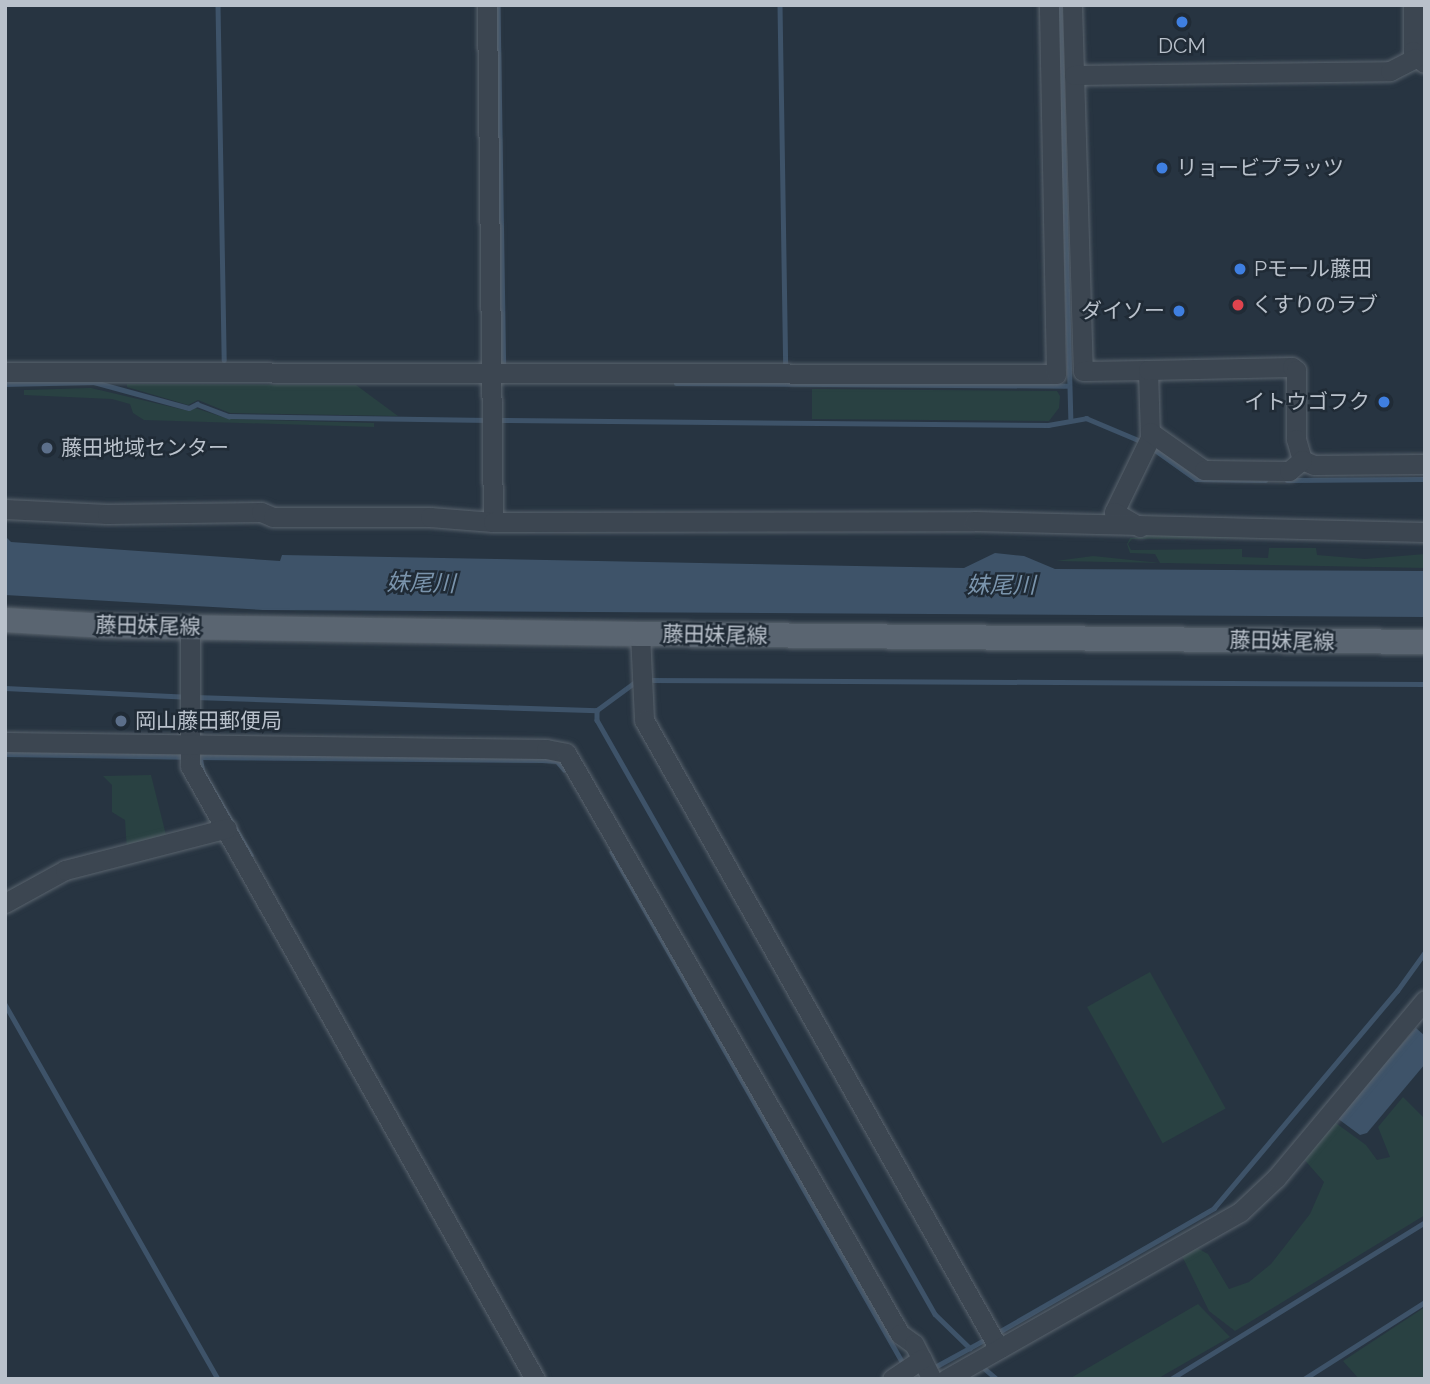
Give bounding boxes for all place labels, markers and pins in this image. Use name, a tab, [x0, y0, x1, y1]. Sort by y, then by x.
marker: DCM	[1174, 14, 1190, 30]
place label: DCM	[1158, 33, 1206, 59]
place label: リョービプラッツ	[1176, 155, 1344, 181]
marker: リョービプラッツ	[1154, 160, 1170, 176]
place label: Pモール藤田	[1254, 256, 1372, 282]
marker: Pモール藤田	[1232, 261, 1248, 277]
place label: くすりのラブ	[1252, 292, 1378, 318]
marker: くすりのラブ	[1230, 297, 1246, 313]
place label: ダイソー	[1081, 298, 1165, 324]
marker: ダイソー	[1171, 303, 1187, 319]
place label: イトウゴフク	[1244, 389, 1370, 415]
marker: イトウゴフク	[1376, 394, 1392, 410]
place label: 藤田地域センター	[61, 435, 229, 461]
marker: 藤田地域センター	[39, 440, 55, 456]
place label: 岡山藤田郵便局	[135, 708, 282, 734]
marker: 岡山藤田郵便局	[113, 713, 129, 729]

